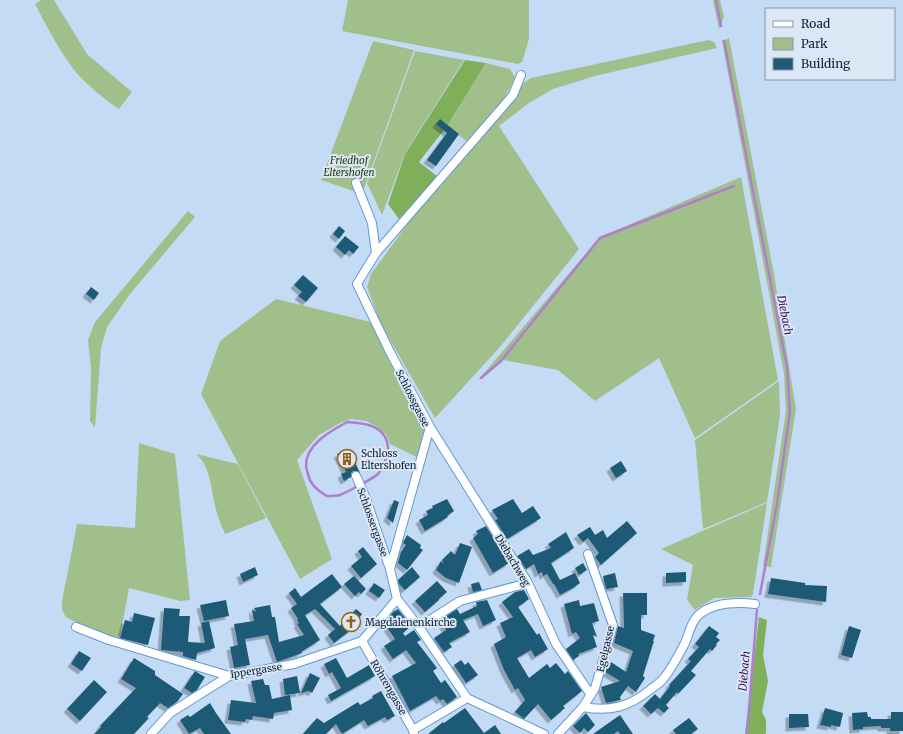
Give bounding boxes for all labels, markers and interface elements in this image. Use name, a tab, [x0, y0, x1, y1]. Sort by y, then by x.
legend	[765, 8, 895, 80]
text: Road	[801, 16, 830, 31]
text: Park	[801, 36, 828, 51]
text: Building	[801, 56, 851, 71]
park label: Friedhof Eltershofen	[324, 154, 375, 179]
water label: Diebach	[774, 293, 796, 336]
street label: Schlossgasse	[393, 367, 433, 429]
place label: Schloss Eltershofen	[361, 447, 417, 472]
building icon: Schloss Eltershofen	[336, 448, 358, 470]
street label: Schlossergasse	[354, 486, 391, 558]
street label: Diebachweg	[492, 532, 533, 589]
church icon: Magdalenenkirche	[340, 611, 362, 633]
place label: Magdalenenkirche	[365, 616, 455, 629]
street label: Egelgasse	[594, 625, 617, 673]
water label: Diebach	[735, 650, 753, 693]
street label: Röhrengasse	[368, 657, 410, 717]
street label: Ippergasse	[229, 660, 283, 681]

